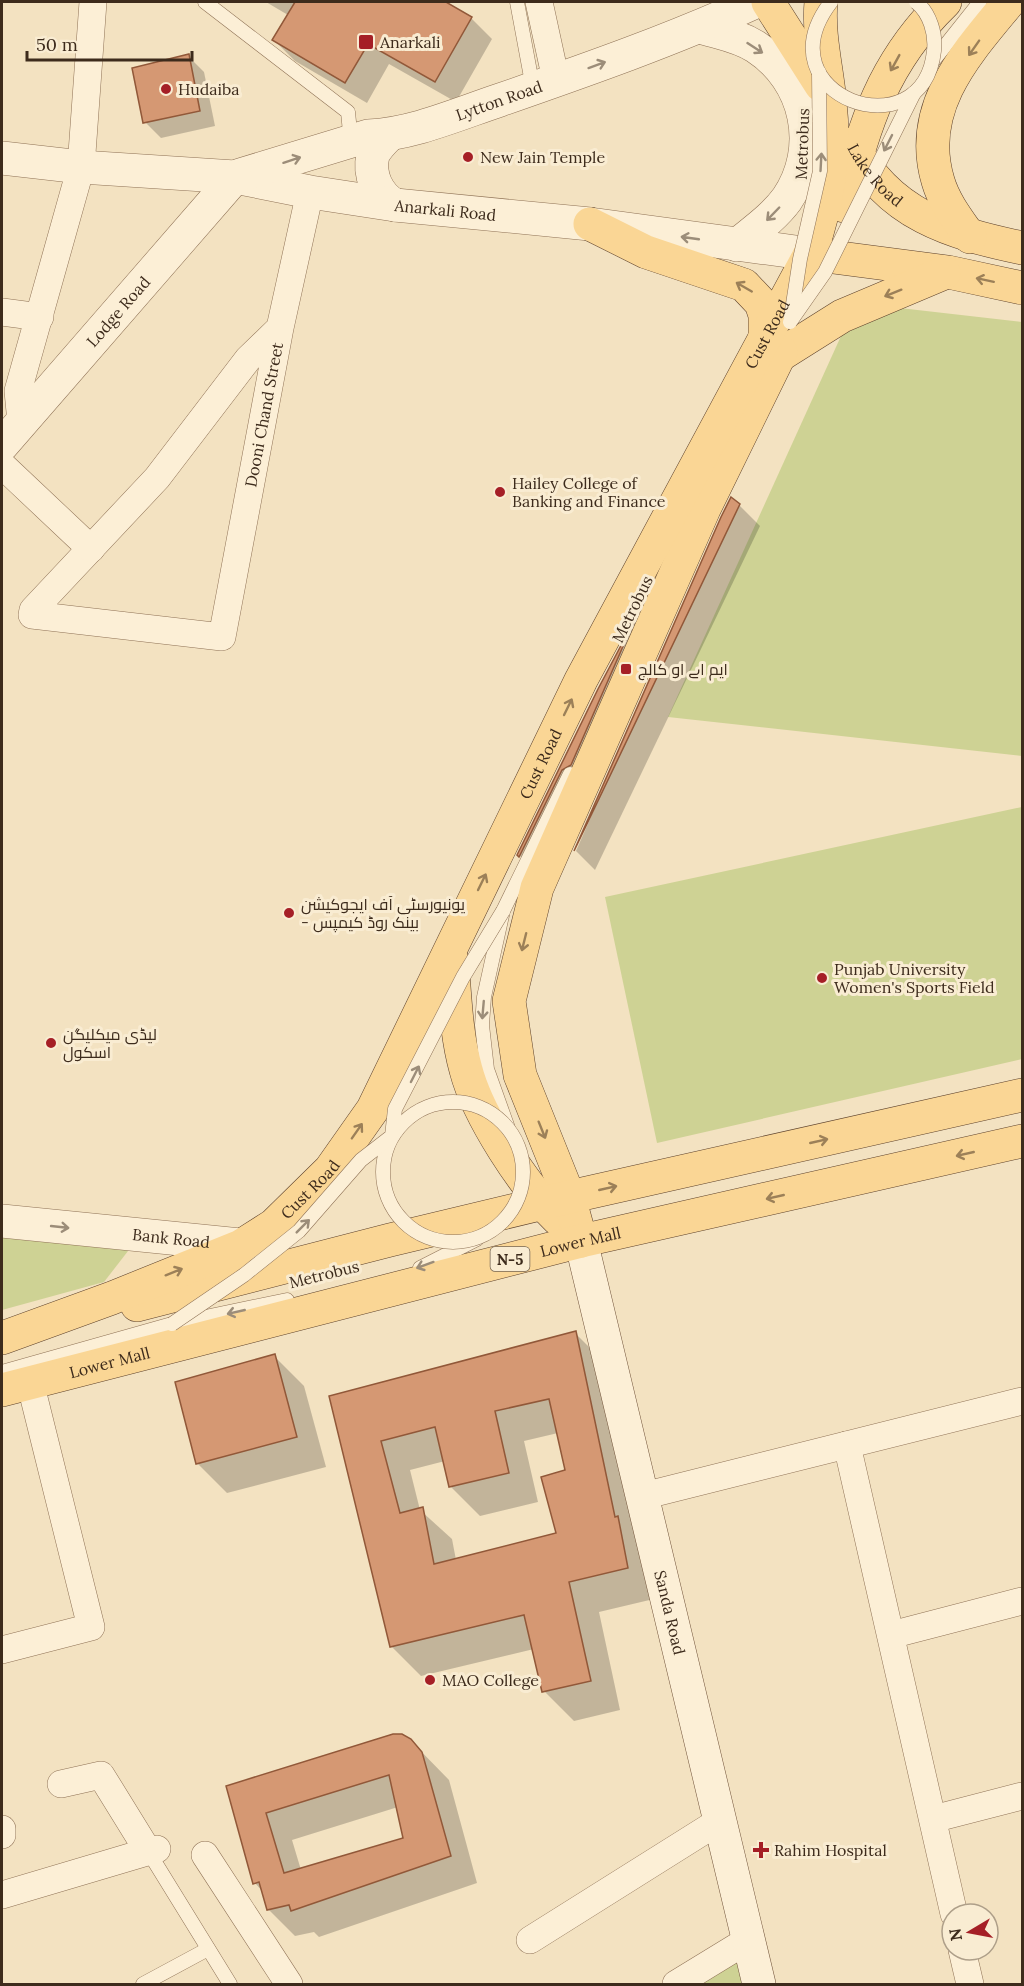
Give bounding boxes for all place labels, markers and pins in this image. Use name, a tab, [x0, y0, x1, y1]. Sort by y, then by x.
place label: Anarkali	[379, 32, 441, 52]
marker: Anarkali	[357, 33, 375, 51]
place label: Hudaiba	[178, 79, 240, 99]
marker: Hudaiba	[159, 82, 173, 96]
place label: New Jain Temple	[480, 147, 605, 167]
marker: New Jain Temple	[461, 150, 475, 164]
place label: Hailey College of Banking and Finance	[512, 473, 666, 511]
marker: Hailey College of Banking and Finance	[493, 485, 507, 499]
place label: ایم اے او کالج	[638, 659, 728, 681]
marker: ایم اے او کالج	[619, 662, 633, 676]
place label: یونیورسٹی آف ایجوکیشن - بینک روڈ کیمپس	[301, 894, 466, 933]
marker: یونیورسٹی آف ایجوکیشن - بینک روڈ کیمپس	[282, 906, 296, 920]
place label: Punjab University Women's Sports Field	[834, 959, 995, 997]
marker: Punjab University Women's Sports Field	[815, 971, 829, 985]
place label: لیڈی میکلیگن اسکول	[63, 1024, 157, 1063]
marker: لیڈی میکلیگن اسکول	[44, 1036, 58, 1050]
place label: MAO College	[442, 1670, 539, 1690]
marker: MAO College	[423, 1673, 437, 1687]
place label: Rahim Hospital	[774, 1840, 887, 1860]
marker: Rahim Hospital	[752, 1841, 770, 1859]

